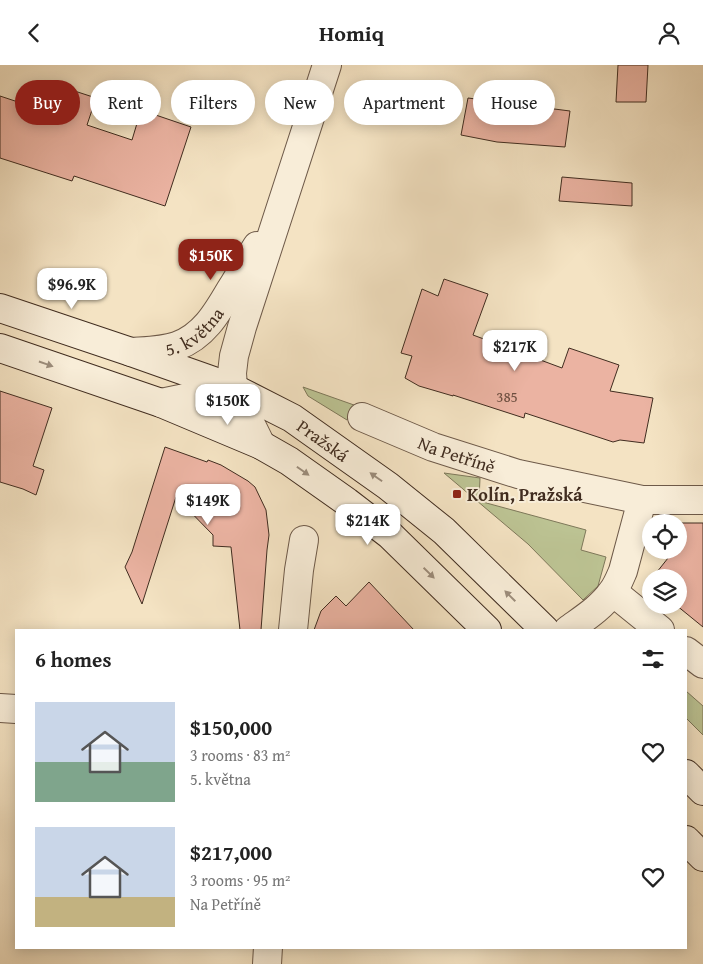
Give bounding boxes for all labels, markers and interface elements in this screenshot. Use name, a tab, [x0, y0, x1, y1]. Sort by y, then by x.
text: Homiq	[319, 17, 384, 49]
icon: back	[20, 19, 48, 47]
icon: person	[655, 19, 683, 47]
chip: Buy	[15, 80, 80, 125]
chip: Rent	[90, 80, 161, 125]
chip: Filters	[171, 80, 255, 125]
chip: New	[265, 80, 334, 125]
chip: Apartment	[344, 80, 463, 125]
chip: House	[473, 80, 555, 125]
pin: $150K	[176, 239, 246, 281]
text: $150K	[189, 243, 233, 267]
pin: $96.9K	[31, 267, 113, 310]
text: $96.9K	[48, 272, 96, 296]
street label: 5. května	[163, 301, 230, 362]
pin: $217K	[480, 329, 550, 372]
text: $217K	[493, 334, 537, 358]
one-way arrow	[39, 360, 54, 368]
pin: $150K	[193, 383, 263, 426]
house number: 385	[496, 386, 518, 407]
text: $150K	[206, 388, 250, 412]
street label: Pražská	[292, 412, 355, 468]
street label: Na Petříně	[414, 429, 499, 479]
one-way arrow	[296, 466, 309, 476]
one-way arrow	[369, 472, 382, 482]
place label: Kolín, Pražská	[467, 481, 583, 508]
pin: $149K	[173, 483, 243, 526]
text: $149K	[186, 488, 230, 512]
marker: Kolín, Pražská	[451, 488, 463, 500]
pin: $214K	[333, 503, 403, 546]
text: $214K	[346, 508, 390, 532]
map controls	[642, 514, 687, 614]
button: locate	[642, 514, 687, 559]
one-way arrow	[422, 567, 434, 579]
button: layers	[642, 569, 687, 614]
one-way arrow	[504, 590, 516, 602]
text: 6 homes	[35, 644, 111, 675]
icon: filters	[639, 645, 667, 673]
text: $150,000	[190, 712, 272, 743]
icon: home	[75, 722, 135, 782]
icon: heart	[639, 738, 667, 766]
text: 3 rooms · 83 m²	[190, 743, 290, 767]
text: 5. května	[190, 767, 251, 791]
text: $217,000	[190, 837, 272, 868]
icon: home	[75, 847, 135, 907]
icon: heart	[639, 863, 667, 891]
text: 3 rooms · 95 m²	[190, 868, 290, 892]
text: Na Petříně	[190, 892, 261, 916]

